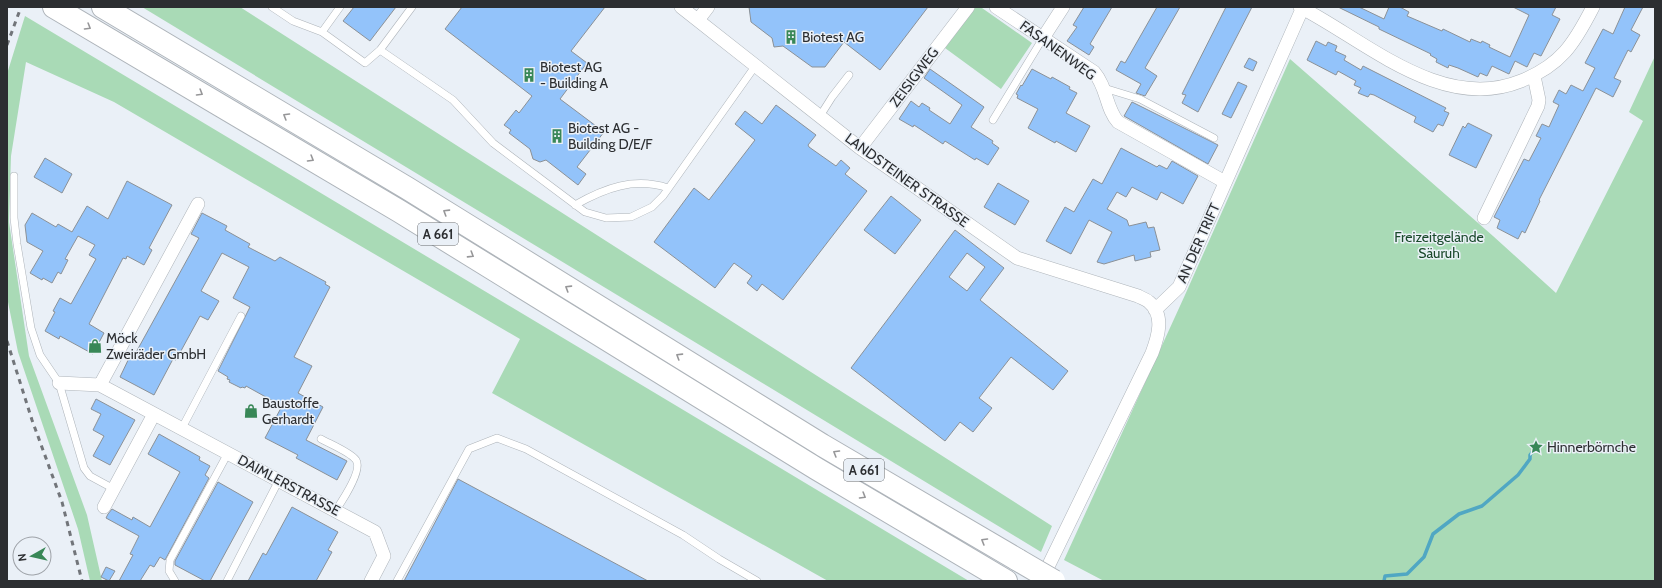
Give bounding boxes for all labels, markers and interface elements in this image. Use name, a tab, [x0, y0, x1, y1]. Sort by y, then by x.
street label: FASANENWEG	[1016, 16, 1100, 84]
one-way arrow	[84, 22, 91, 29]
place label: Biotest AG	[802, 28, 864, 46]
building icon: Biotest AG	[783, 29, 799, 45]
street label: ZEISIGWEG	[886, 43, 942, 111]
place label: Biotest AG - Building A	[540, 58, 609, 92]
building icon: Biotest AG - Building A	[521, 67, 537, 83]
one-way arrow	[195, 88, 203, 95]
one-way arrow	[283, 114, 290, 121]
place label: Biotest AG - Building D/E/F	[568, 119, 653, 153]
building icon: Biotest AG - Building D/E/F	[549, 128, 565, 144]
street label: LANDSTEINER STRASSE	[842, 129, 973, 231]
one-way arrow	[307, 154, 315, 161]
street label: AN DER TRIFT	[1172, 200, 1224, 286]
one-way arrow	[443, 210, 450, 217]
road number: A 661	[418, 223, 458, 245]
park label: Freizeitgelände Säuruh	[1394, 228, 1484, 262]
one-way arrow	[467, 250, 474, 258]
one-way arrow	[565, 285, 572, 293]
place label: Möck Zweiräder GmbH	[106, 329, 206, 363]
shop icon: Möck Zweiräder GmbH	[87, 338, 103, 354]
one-way arrow	[676, 354, 683, 361]
place label: Baustoffe Gerhardt	[262, 394, 319, 428]
shop icon: Baustoffe Gerhardt	[243, 403, 259, 419]
place label: Hinnerbörnche	[1547, 438, 1636, 456]
place icon: Hinnerbörnche	[1528, 439, 1544, 455]
street label: DAIMLERSTRASSE	[235, 450, 344, 520]
one-way arrow	[833, 451, 840, 458]
road number: A 661	[844, 459, 884, 481]
one-way arrow	[859, 491, 866, 499]
north arrow	[12, 536, 52, 576]
one-way arrow	[981, 538, 988, 545]
text: N	[15, 553, 30, 562]

